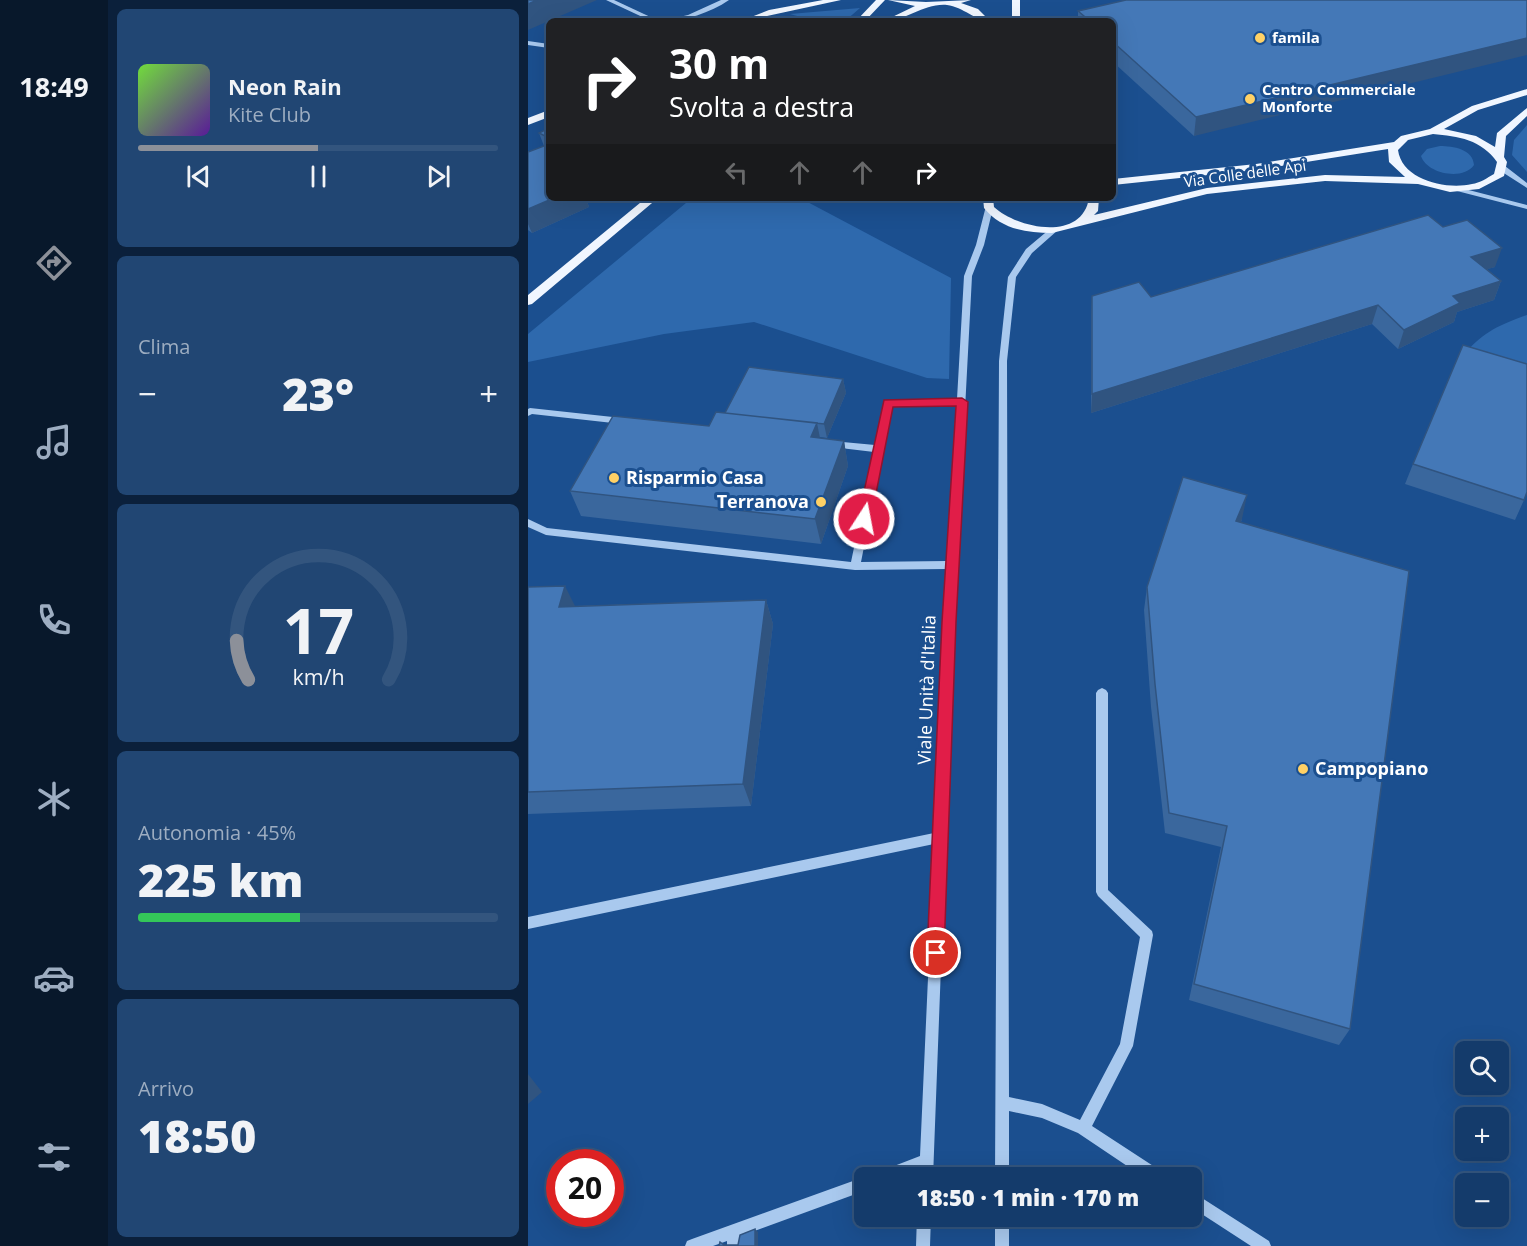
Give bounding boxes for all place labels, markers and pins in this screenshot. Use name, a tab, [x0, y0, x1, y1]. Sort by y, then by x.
place label: famila	[1272, 27, 1320, 47]
marker: famila	[1253, 31, 1267, 45]
place label: Centro Commerciale Monforte	[1262, 79, 1416, 116]
marker: Centro Commerciale Monforte	[1243, 92, 1257, 106]
place label: Risparmio Casa	[626, 465, 764, 489]
marker: Risparmio Casa	[607, 471, 621, 485]
place label: Terranova	[717, 489, 809, 513]
marker: Terranova	[814, 495, 828, 509]
place label: Campopiano	[1315, 756, 1428, 780]
marker: Campopiano	[1296, 762, 1310, 776]
pin	[910, 927, 961, 978]

